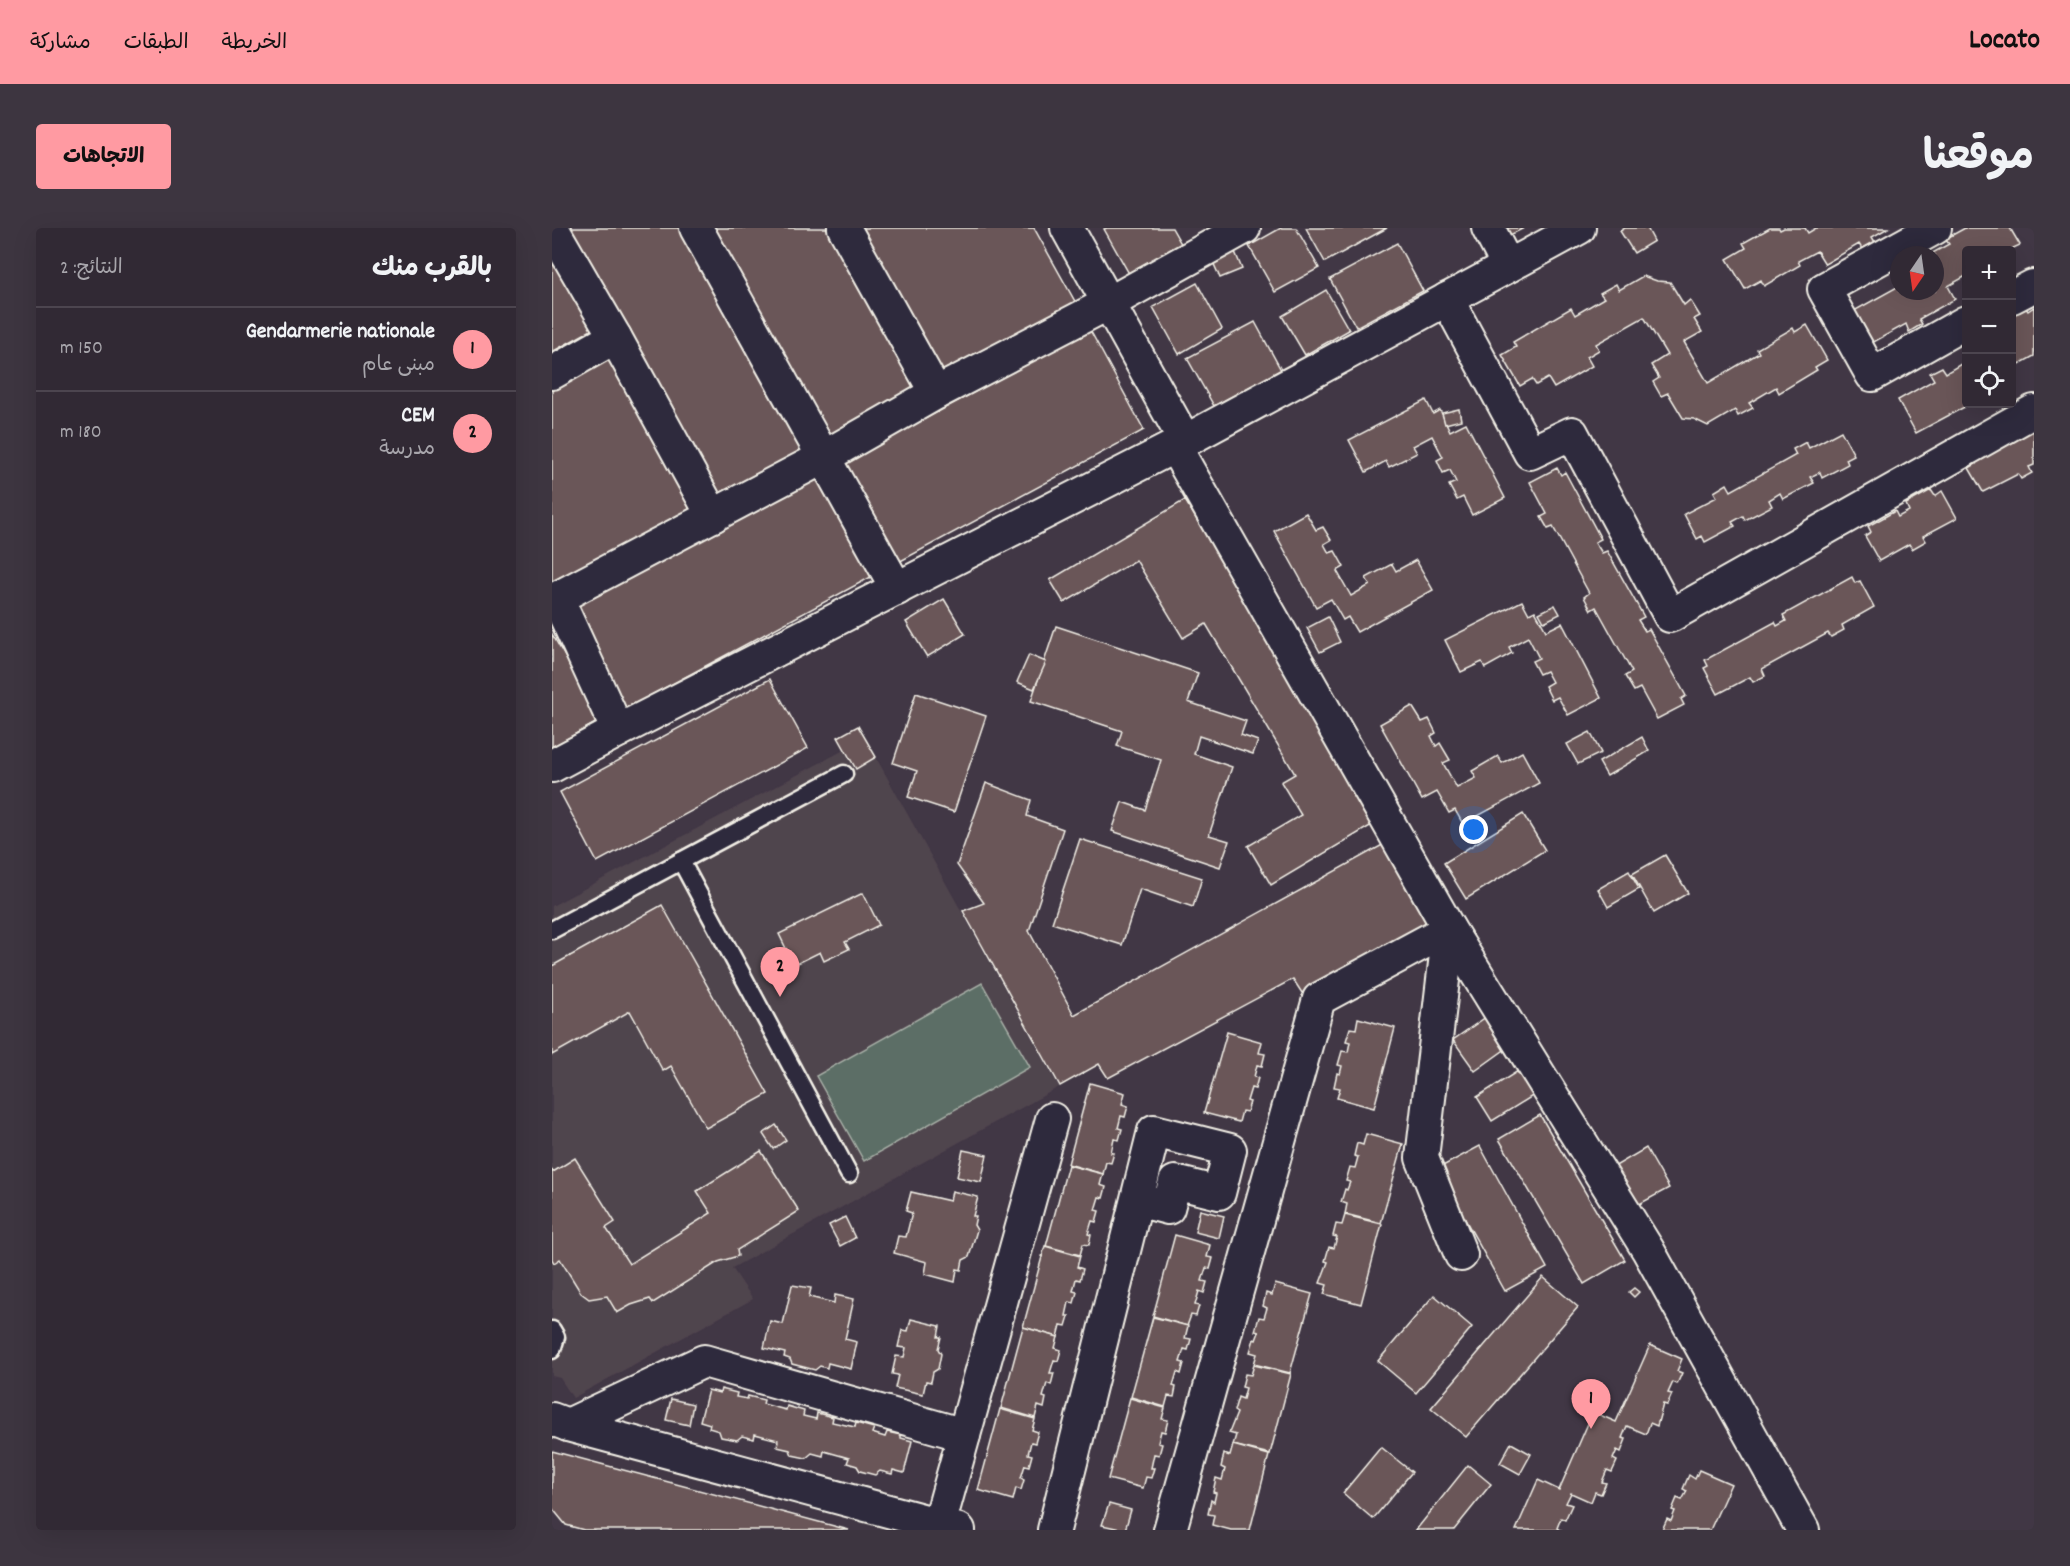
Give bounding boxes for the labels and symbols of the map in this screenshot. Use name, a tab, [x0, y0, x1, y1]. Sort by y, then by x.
north arrow	[1890, 246, 1944, 300]
your location	[1459, 815, 1488, 844]
pin: 2	[760, 948, 800, 997]
pin: 1	[1572, 1380, 1610, 1429]

